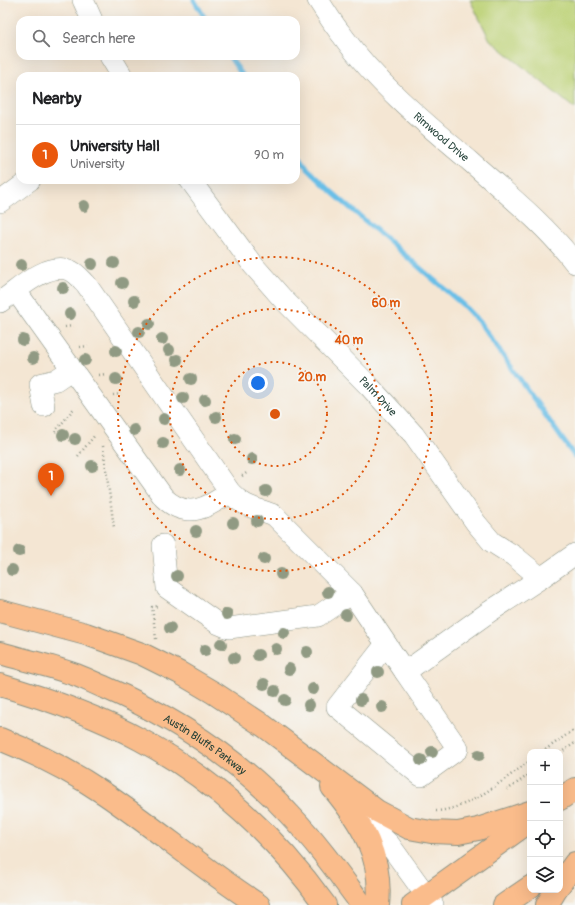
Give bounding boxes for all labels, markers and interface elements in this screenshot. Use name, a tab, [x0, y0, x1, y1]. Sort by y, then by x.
search box	[16, 16, 300, 60]
icon: search	[30, 27, 52, 49]
text: Search here	[62, 29, 135, 48]
text: Nearby	[32, 88, 81, 109]
street label: Rimwood Drive	[411, 110, 472, 165]
text: University Hall	[70, 137, 160, 156]
text: 1	[42, 147, 48, 163]
text: 90 m	[254, 147, 284, 163]
text: University	[70, 156, 124, 172]
text: 60 m	[372, 296, 401, 311]
text: 40 m	[334, 333, 364, 348]
text: 20 m	[298, 370, 326, 385]
your location	[248, 373, 268, 393]
street label: Palm Drive	[356, 374, 400, 419]
centre of rings	[268, 407, 282, 421]
pin: 1	[38, 463, 64, 496]
street label: Austin Bluffs Parkway	[161, 712, 249, 778]
map controls	[527, 749, 563, 893]
button: +	[527, 749, 563, 785]
button: −	[527, 785, 563, 821]
button: locate	[527, 821, 563, 857]
button: layers	[527, 857, 563, 893]

